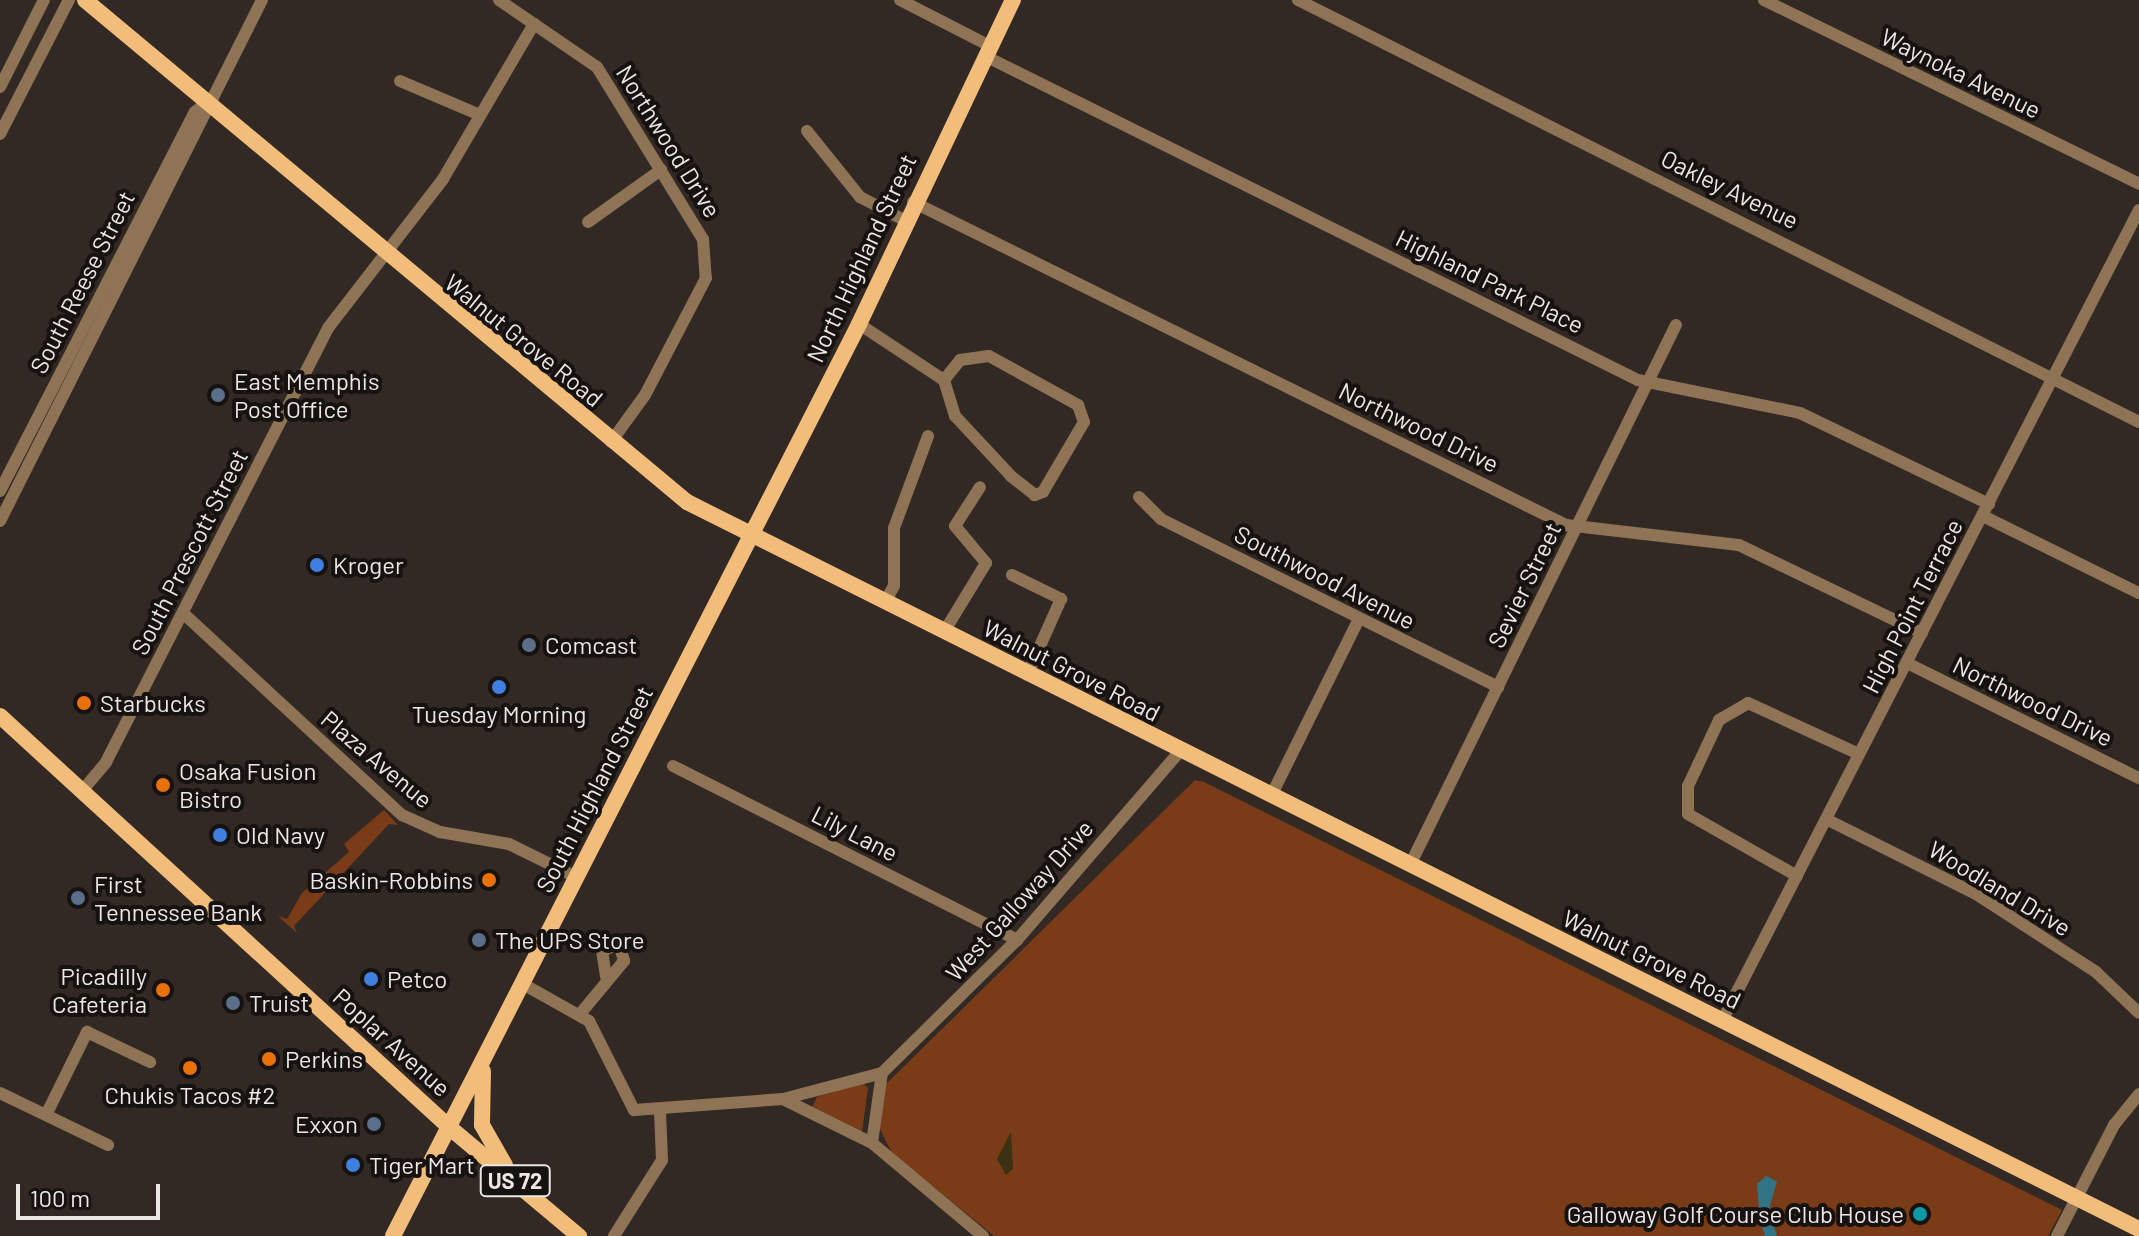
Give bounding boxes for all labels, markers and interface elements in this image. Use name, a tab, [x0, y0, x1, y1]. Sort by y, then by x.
street label: Waynoka Avenue	[1876, 22, 2046, 124]
street label: Northwood Drive	[611, 59, 727, 223]
street label: Oakley Avenue	[1657, 143, 1803, 235]
street label: North Highland Street	[800, 149, 922, 367]
street label: South Reese Street	[24, 186, 140, 378]
street label: Highland Park Place	[1391, 223, 1589, 339]
street label: Walnut Grove Road	[439, 268, 609, 412]
place label: East Memphis Post Office	[234, 367, 379, 423]
street label: Northwood Drive	[1334, 376, 1504, 478]
marker: East Memphis Post Office	[209, 386, 227, 404]
street label: South Prescott Street	[125, 445, 253, 659]
street label: High Point Terrace	[1856, 514, 1968, 698]
street label: Sevier Street	[1481, 518, 1567, 652]
street label: Southwood Avenue	[1230, 519, 1420, 635]
place label: Kroger	[333, 551, 404, 579]
marker: Kroger	[308, 556, 326, 574]
street label: Walnut Grove Road	[979, 613, 1165, 727]
place label: Comcast	[545, 631, 637, 659]
marker: Comcast	[520, 636, 538, 654]
street label: Northwood Drive	[1948, 650, 2118, 752]
marker: Tuesday Morning	[490, 678, 508, 696]
street label: South Highland Street	[529, 681, 659, 897]
place label: Starbucks	[100, 689, 206, 717]
marker: Starbucks	[75, 694, 93, 712]
place label: Tuesday Morning	[412, 700, 586, 728]
street label: Plaza Avenue	[316, 704, 438, 814]
place label: Osaka Fusion Bistro	[179, 757, 316, 813]
marker: Osaka Fusion Bistro	[154, 776, 172, 794]
street label: Lily Lane	[807, 799, 903, 867]
street label: West Galloway Drive	[939, 814, 1099, 986]
place label: Old Navy	[236, 821, 325, 849]
marker: Old Navy	[211, 826, 229, 844]
street label: Woodland Drive	[1924, 834, 2076, 942]
place label: Baskin-Robbins	[309, 866, 473, 894]
place label: First Tennessee Bank	[94, 870, 262, 926]
marker: Baskin-Robbins	[480, 871, 498, 889]
marker: First Tennessee Bank	[69, 889, 87, 907]
street label: Walnut Grove Road	[1558, 903, 1746, 1015]
place label: The UPS Store	[495, 926, 644, 954]
marker: The UPS Store	[470, 931, 488, 949]
place label: Picadilly Cafeteria	[52, 962, 147, 1018]
place label: Petco	[387, 965, 447, 993]
marker: Petco	[362, 970, 380, 988]
marker: Picadilly Cafeteria	[154, 981, 172, 999]
street label: Poplar Avenue	[327, 982, 457, 1102]
place label: Truist	[249, 989, 309, 1017]
marker: Truist	[224, 994, 242, 1012]
place label: Perkins	[285, 1045, 363, 1073]
marker: Perkins	[260, 1050, 278, 1068]
marker: Chukis Tacos #2	[181, 1059, 199, 1077]
place label: Chukis Tacos #2	[105, 1081, 275, 1109]
place label: Exxon	[295, 1110, 358, 1138]
marker: Exxon	[365, 1115, 383, 1133]
place label: Tiger Mart	[369, 1151, 475, 1179]
marker: Tiger Mart	[344, 1156, 362, 1174]
road number: US 72	[479, 1163, 551, 1199]
scale bar	[20, 1168, 164, 1218]
text: 100 m	[30, 1183, 90, 1212]
place label: Galloway Golf Course Club House	[1567, 1200, 1904, 1228]
marker: Galloway Golf Course Club House	[1911, 1205, 1929, 1223]

